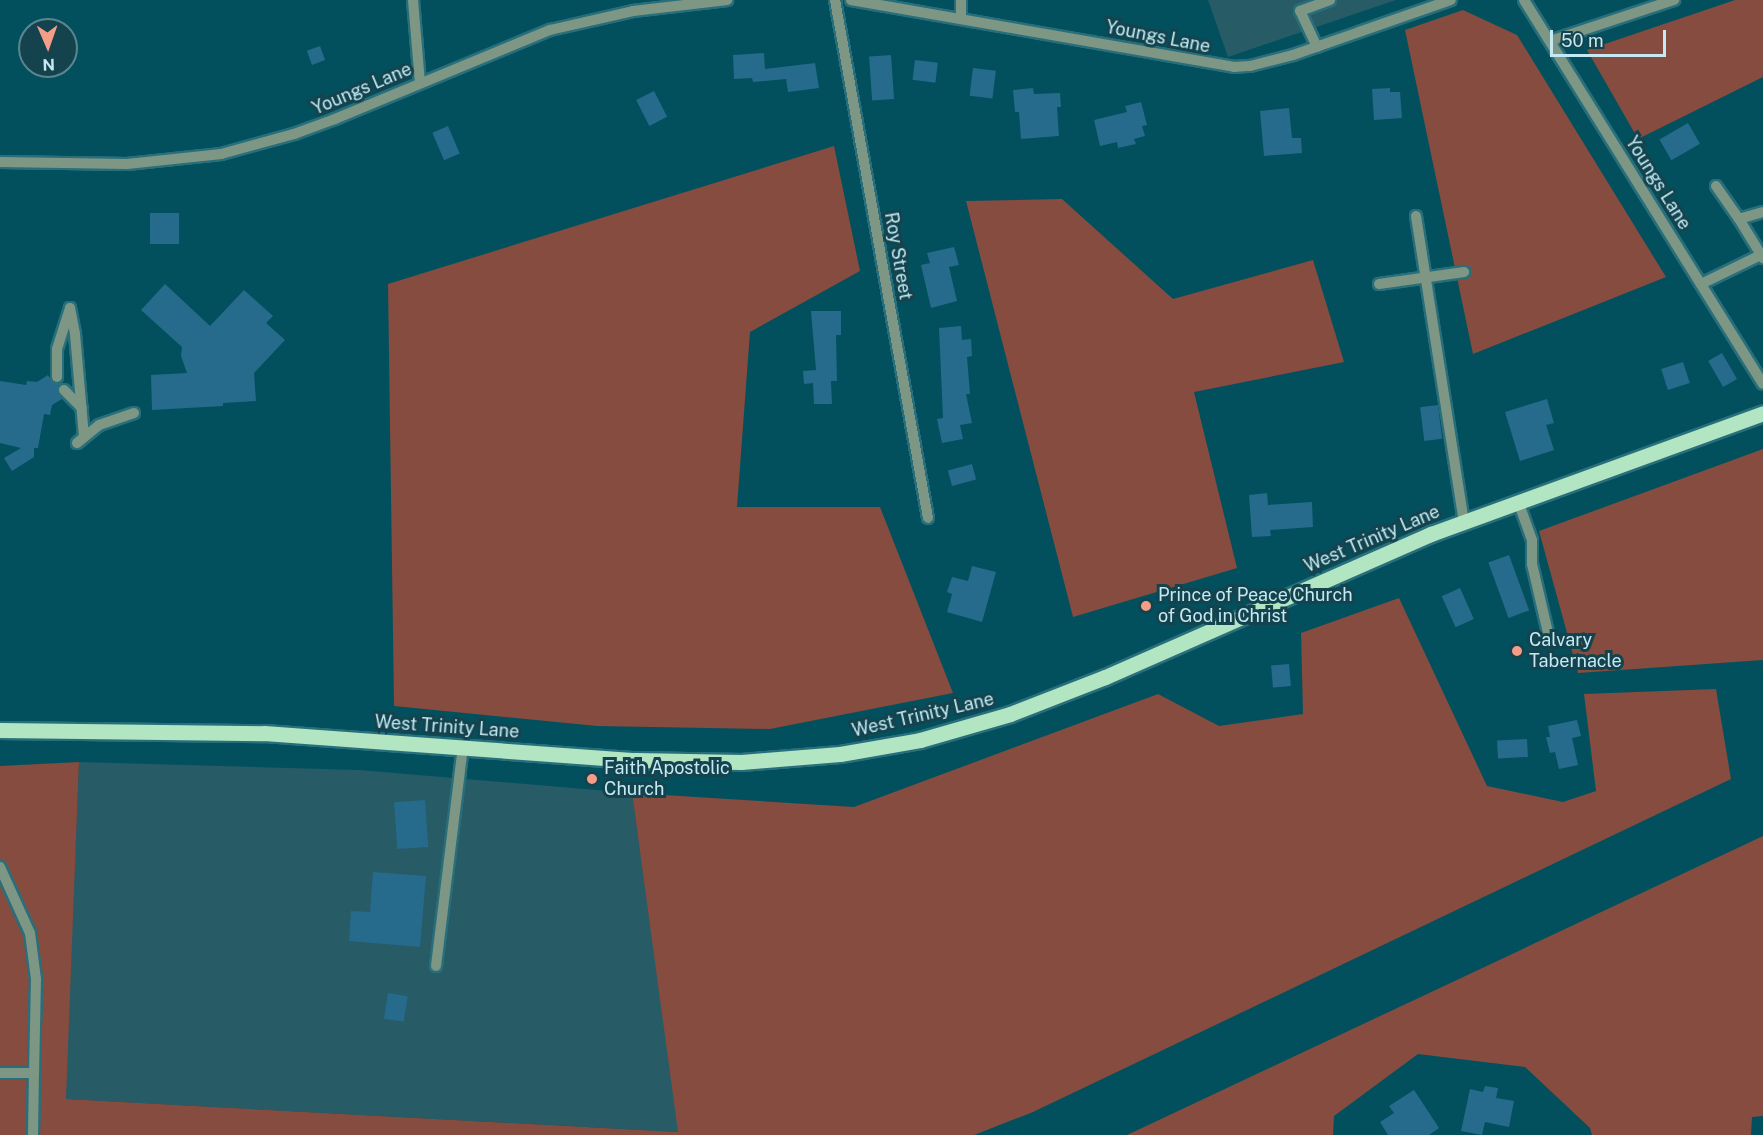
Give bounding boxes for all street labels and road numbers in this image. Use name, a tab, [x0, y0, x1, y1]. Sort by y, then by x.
street label: Youngs Lane	[1104, 16, 1212, 58]
street label: Youngs Lane	[309, 58, 415, 120]
street label: Youngs Lane	[1621, 132, 1695, 234]
street label: Roy Street	[880, 211, 916, 301]
street label: West Trinity Lane	[1301, 501, 1443, 577]
street label: West Trinity Lane	[850, 688, 996, 742]
street label: West Trinity Lane	[374, 711, 520, 743]

